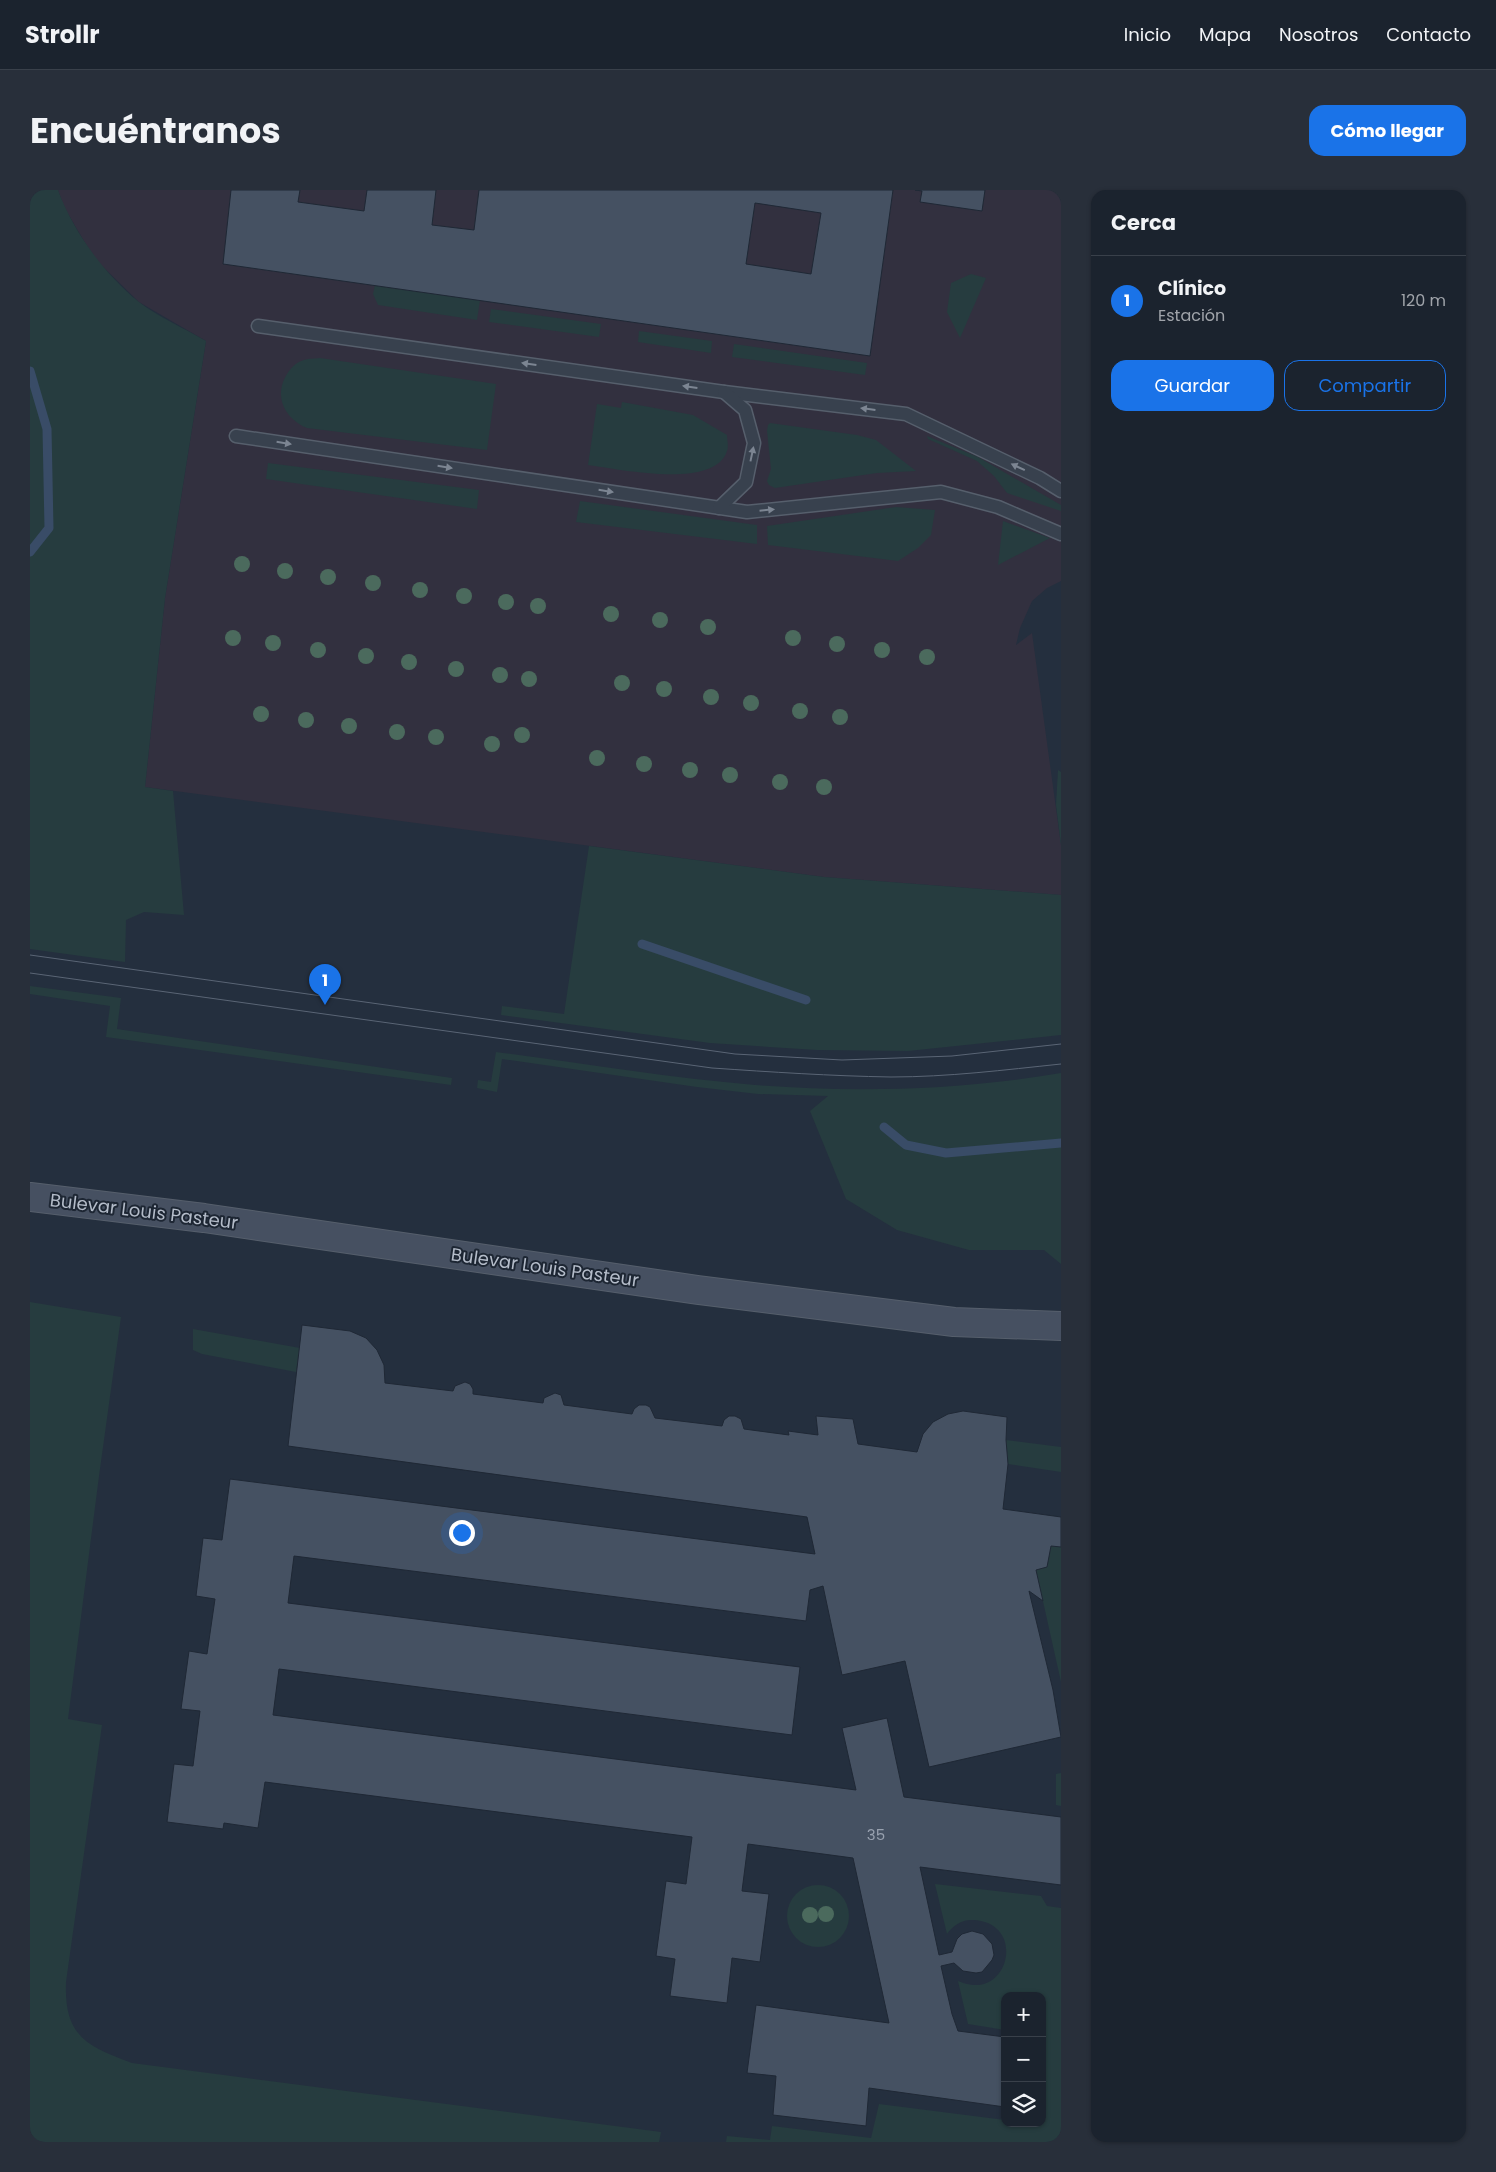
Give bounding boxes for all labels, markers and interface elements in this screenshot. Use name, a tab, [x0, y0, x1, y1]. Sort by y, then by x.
text: Strollr	[25, 18, 100, 51]
text: Inicio	[1124, 22, 1171, 47]
text: Mapa	[1199, 22, 1251, 47]
text: Nosotros	[1279, 22, 1358, 47]
text: Contacto	[1386, 22, 1471, 47]
button: Cómo llegar	[1309, 105, 1466, 156]
text: Encuéntranos	[30, 106, 281, 155]
text: Cerca	[1111, 208, 1176, 237]
text: Clínico	[1158, 275, 1226, 302]
text: 1	[1124, 289, 1130, 312]
text: 120 m	[1401, 289, 1446, 312]
text: Estación	[1158, 304, 1225, 327]
one-way arrow	[520, 360, 536, 368]
button: Guardar	[1111, 360, 1274, 411]
button: Compartir	[1284, 360, 1446, 411]
one-way arrow	[681, 383, 697, 391]
one-way arrow	[860, 405, 876, 413]
one-way arrow	[277, 440, 293, 448]
one-way arrow	[748, 446, 756, 461]
one-way arrow	[1011, 463, 1025, 471]
one-way arrow	[437, 464, 453, 472]
one-way arrow	[598, 487, 614, 495]
one-way arrow	[759, 506, 775, 514]
pin: 1	[309, 964, 341, 1005]
street label: Bulevar Louis Pasteur	[49, 1187, 240, 1235]
street label: Bulevar Louis Pasteur	[450, 1241, 641, 1293]
your location	[449, 1520, 475, 1546]
house number: 35	[867, 1824, 885, 1845]
map controls	[1001, 1992, 1046, 2127]
button: +	[1001, 1992, 1046, 2037]
button: −	[1001, 2037, 1046, 2082]
button: layers	[1001, 2082, 1046, 2127]

